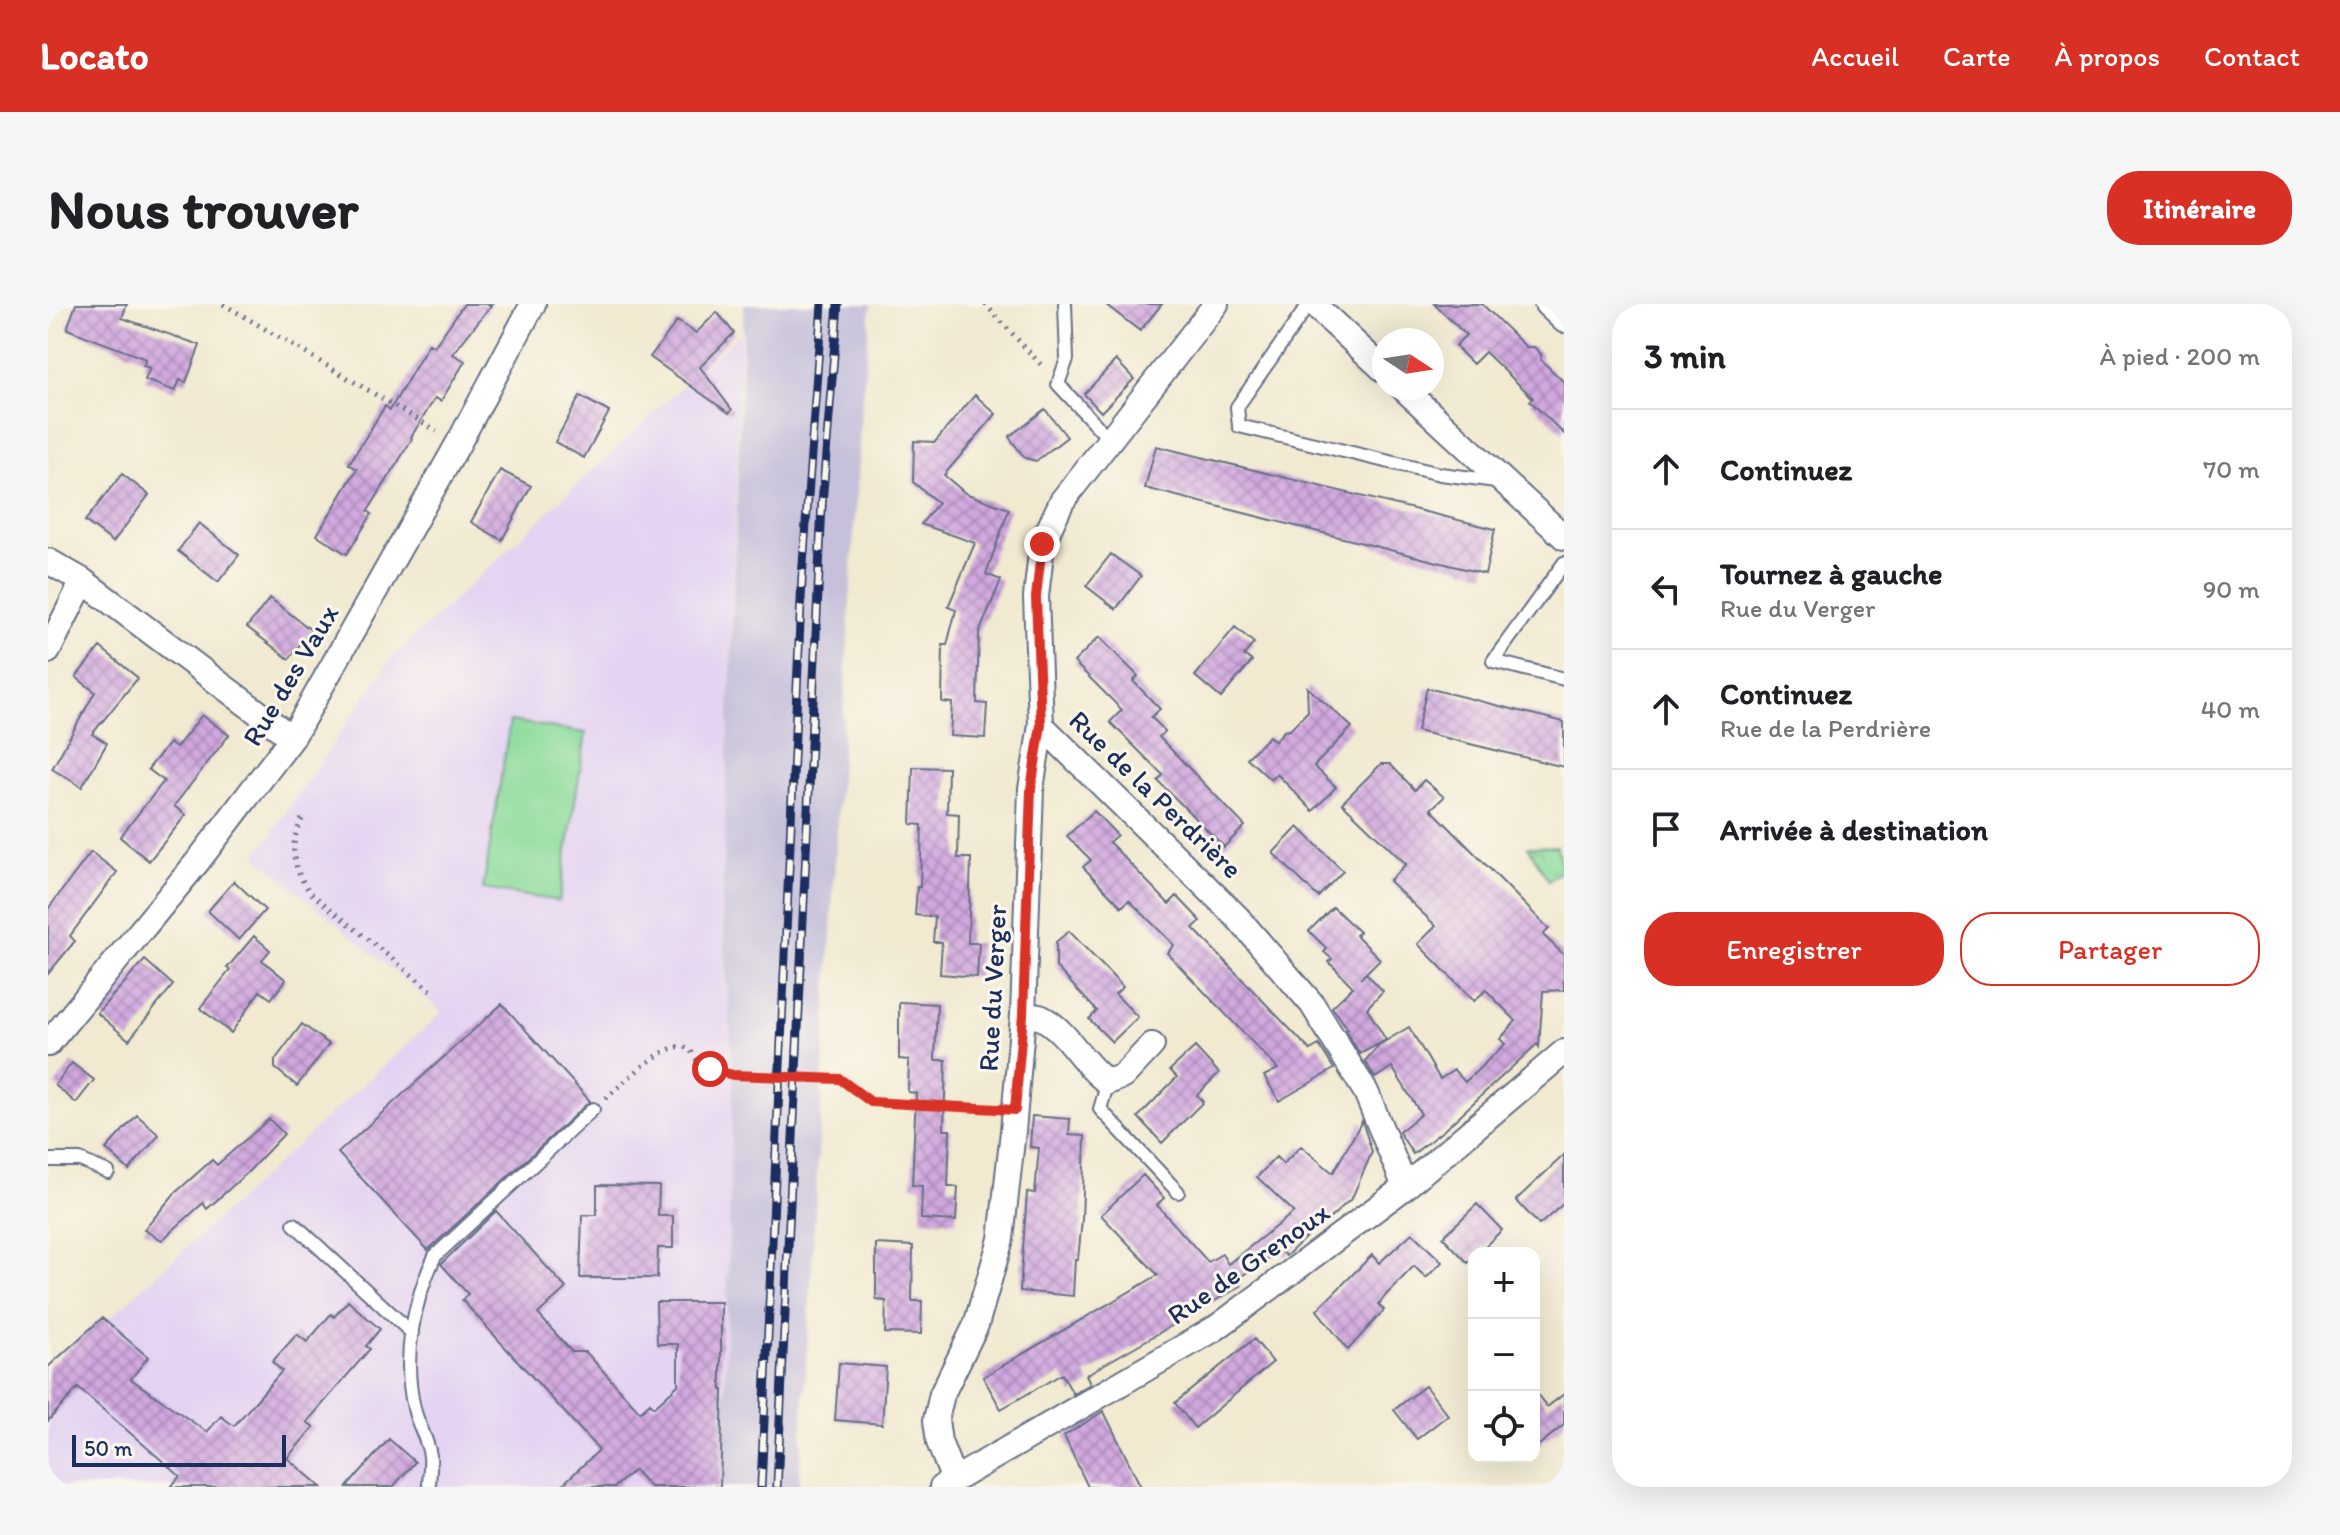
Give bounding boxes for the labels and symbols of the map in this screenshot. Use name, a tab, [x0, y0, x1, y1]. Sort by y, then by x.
north arrow	[1372, 328, 1444, 400]
route end	[1024, 526, 1060, 562]
street label: Rue des Vaux	[235, 598, 346, 752]
street label: Rue de la Perdrière	[1062, 703, 1250, 885]
street label: Rue du Verger	[971, 904, 1013, 1072]
route start	[692, 1051, 728, 1087]
street label: Rue de Grenoux	[1160, 1195, 1336, 1331]
scale bar	[72, 1431, 286, 1467]

